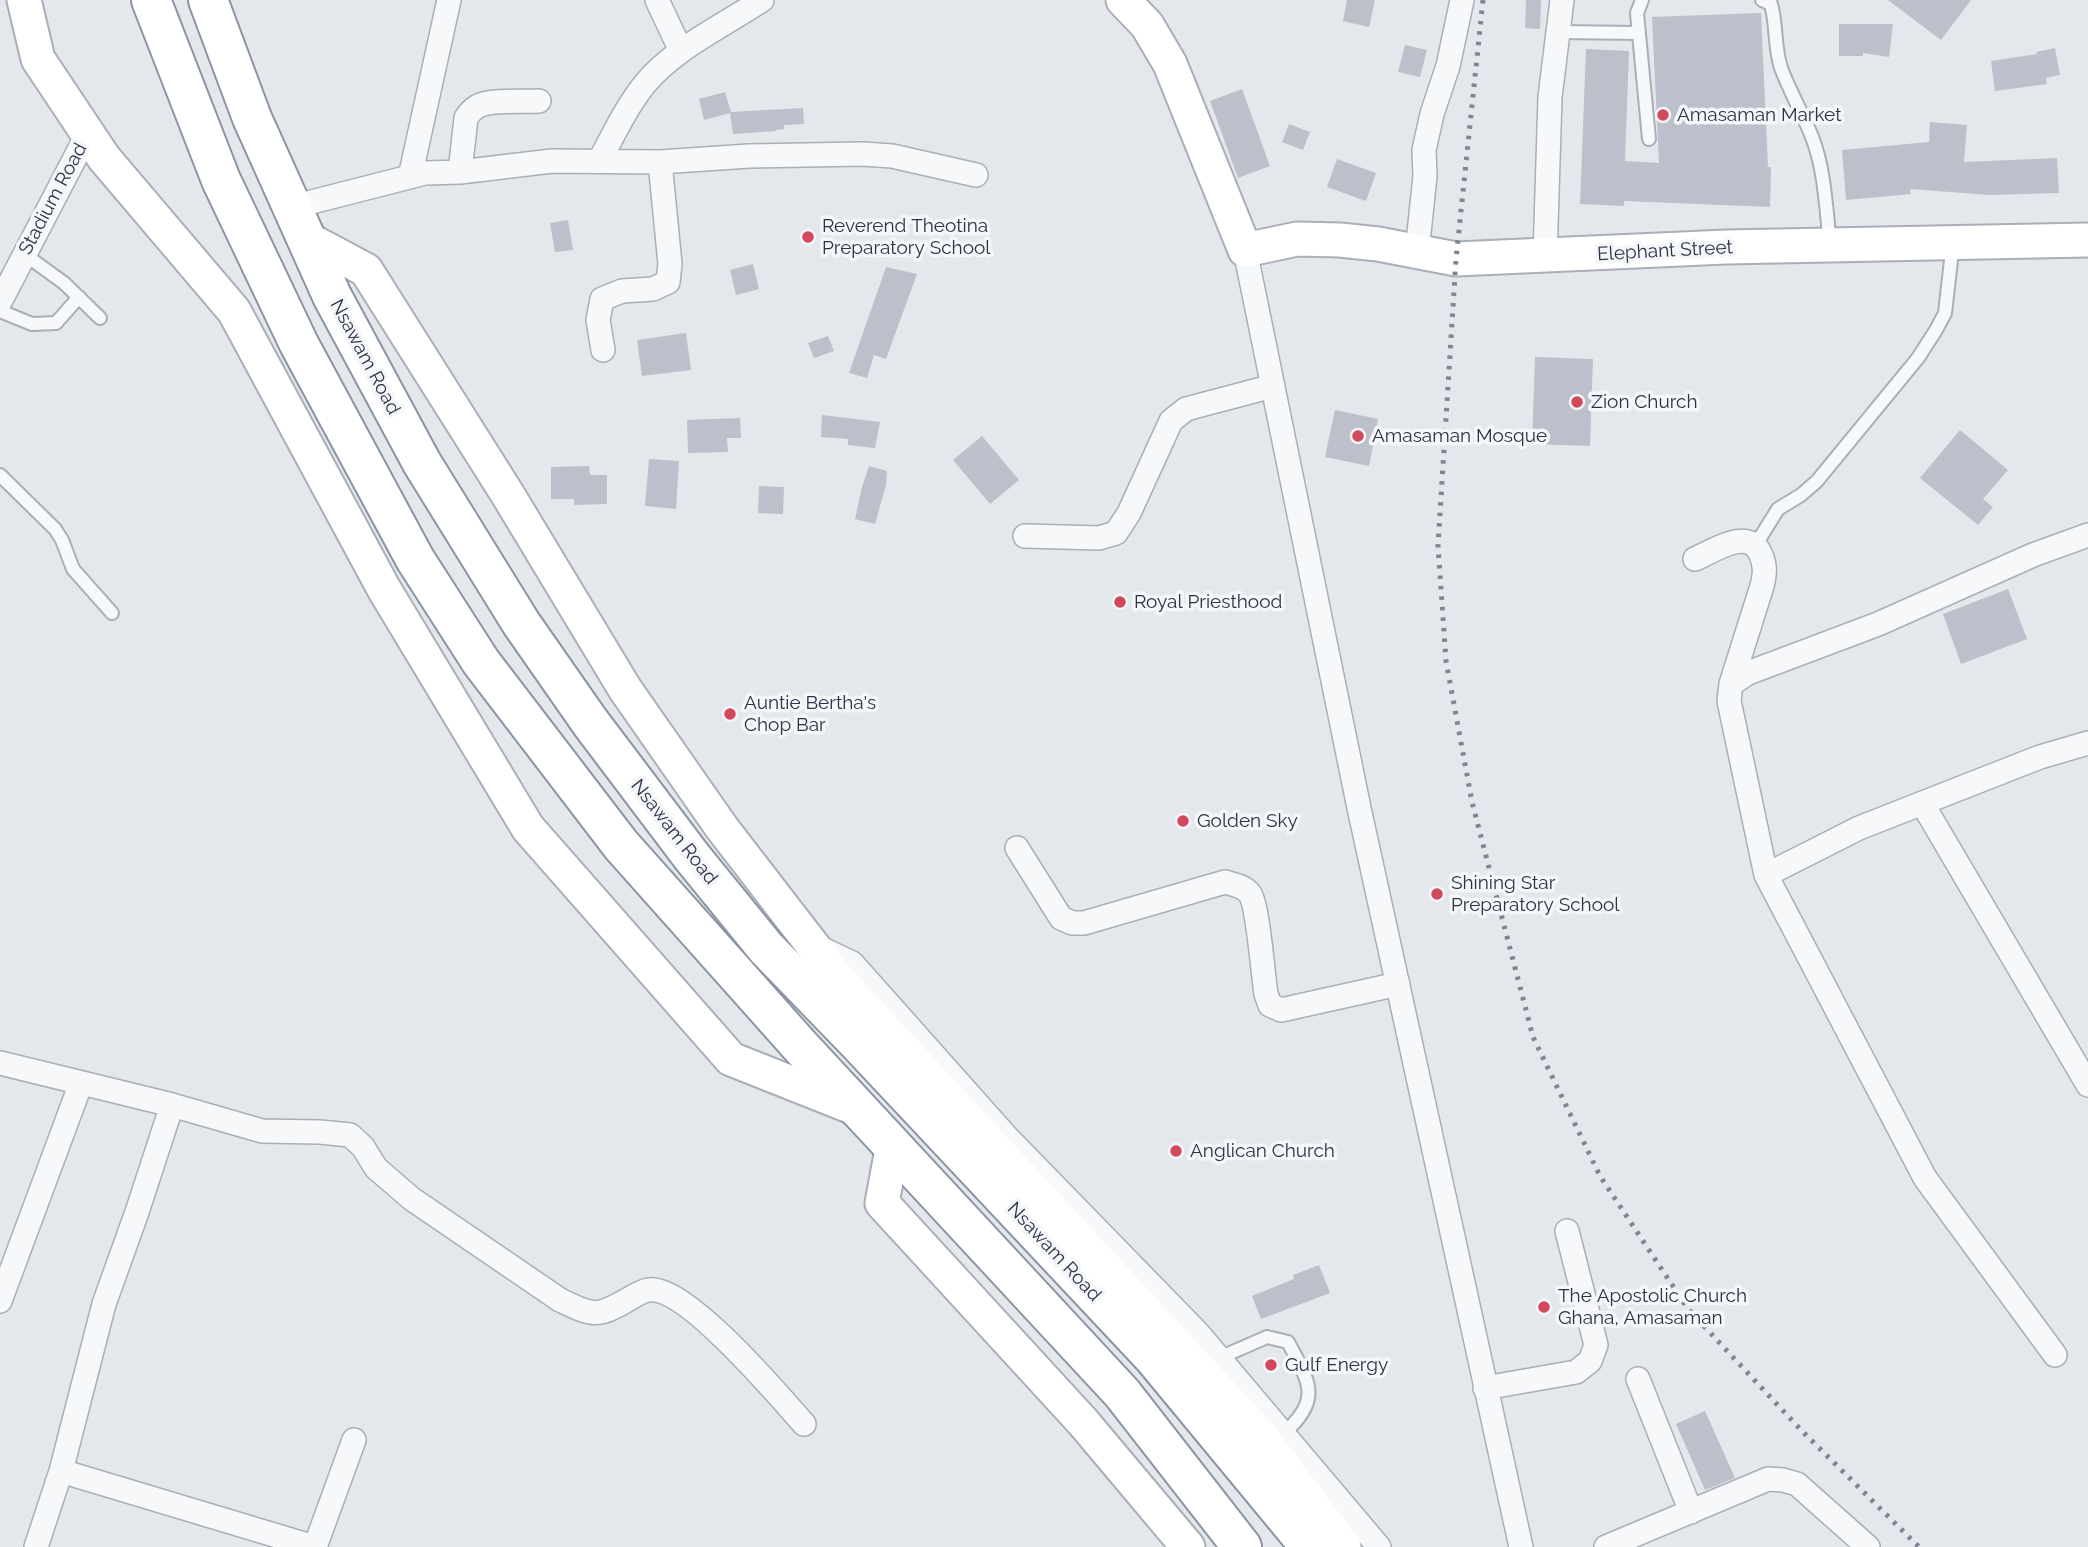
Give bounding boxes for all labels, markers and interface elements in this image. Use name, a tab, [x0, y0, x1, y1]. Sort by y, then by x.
place label: Amasaman Market	[1677, 104, 1842, 126]
marker: Amasaman Market	[1655, 107, 1671, 123]
street label: Stadium Road	[14, 139, 92, 259]
place label: Reverend Theotina Preparatory School	[822, 215, 990, 259]
marker: Reverend Theotina Preparatory School	[800, 229, 816, 245]
street label: Elephant Street	[1597, 236, 1733, 266]
street label: Nsawam Road	[325, 295, 405, 419]
place label: Zion Church	[1591, 391, 1698, 413]
marker: Zion Church	[1569, 394, 1585, 410]
place label: Amasaman Mosque	[1372, 425, 1547, 447]
marker: Amasaman Mosque	[1350, 428, 1366, 444]
place label: Royal Priesthood	[1134, 591, 1282, 613]
marker: Royal Priesthood	[1112, 594, 1128, 610]
place label: Auntie Bertha's Chop Bar	[744, 692, 876, 736]
marker: Auntie Bertha's Chop Bar	[722, 706, 738, 722]
street label: Nsawam Road	[626, 775, 722, 889]
place label: Golden Sky	[1197, 810, 1298, 832]
marker: Golden Sky	[1175, 813, 1191, 829]
place label: Shining Star Preparatory School	[1451, 872, 1619, 916]
marker: Shining Star Preparatory School	[1429, 886, 1445, 902]
place label: Anglican Church	[1190, 1140, 1335, 1162]
marker: Anglican Church	[1168, 1143, 1184, 1159]
street label: Nsawam Road	[1002, 1198, 1106, 1306]
place label: The Apostolic Church Ghana, Amasaman	[1558, 1285, 1747, 1329]
marker: The Apostolic Church Ghana, Amasaman	[1536, 1299, 1552, 1315]
place label: Gulf Energy	[1285, 1354, 1388, 1376]
marker: Gulf Energy	[1263, 1357, 1279, 1373]

